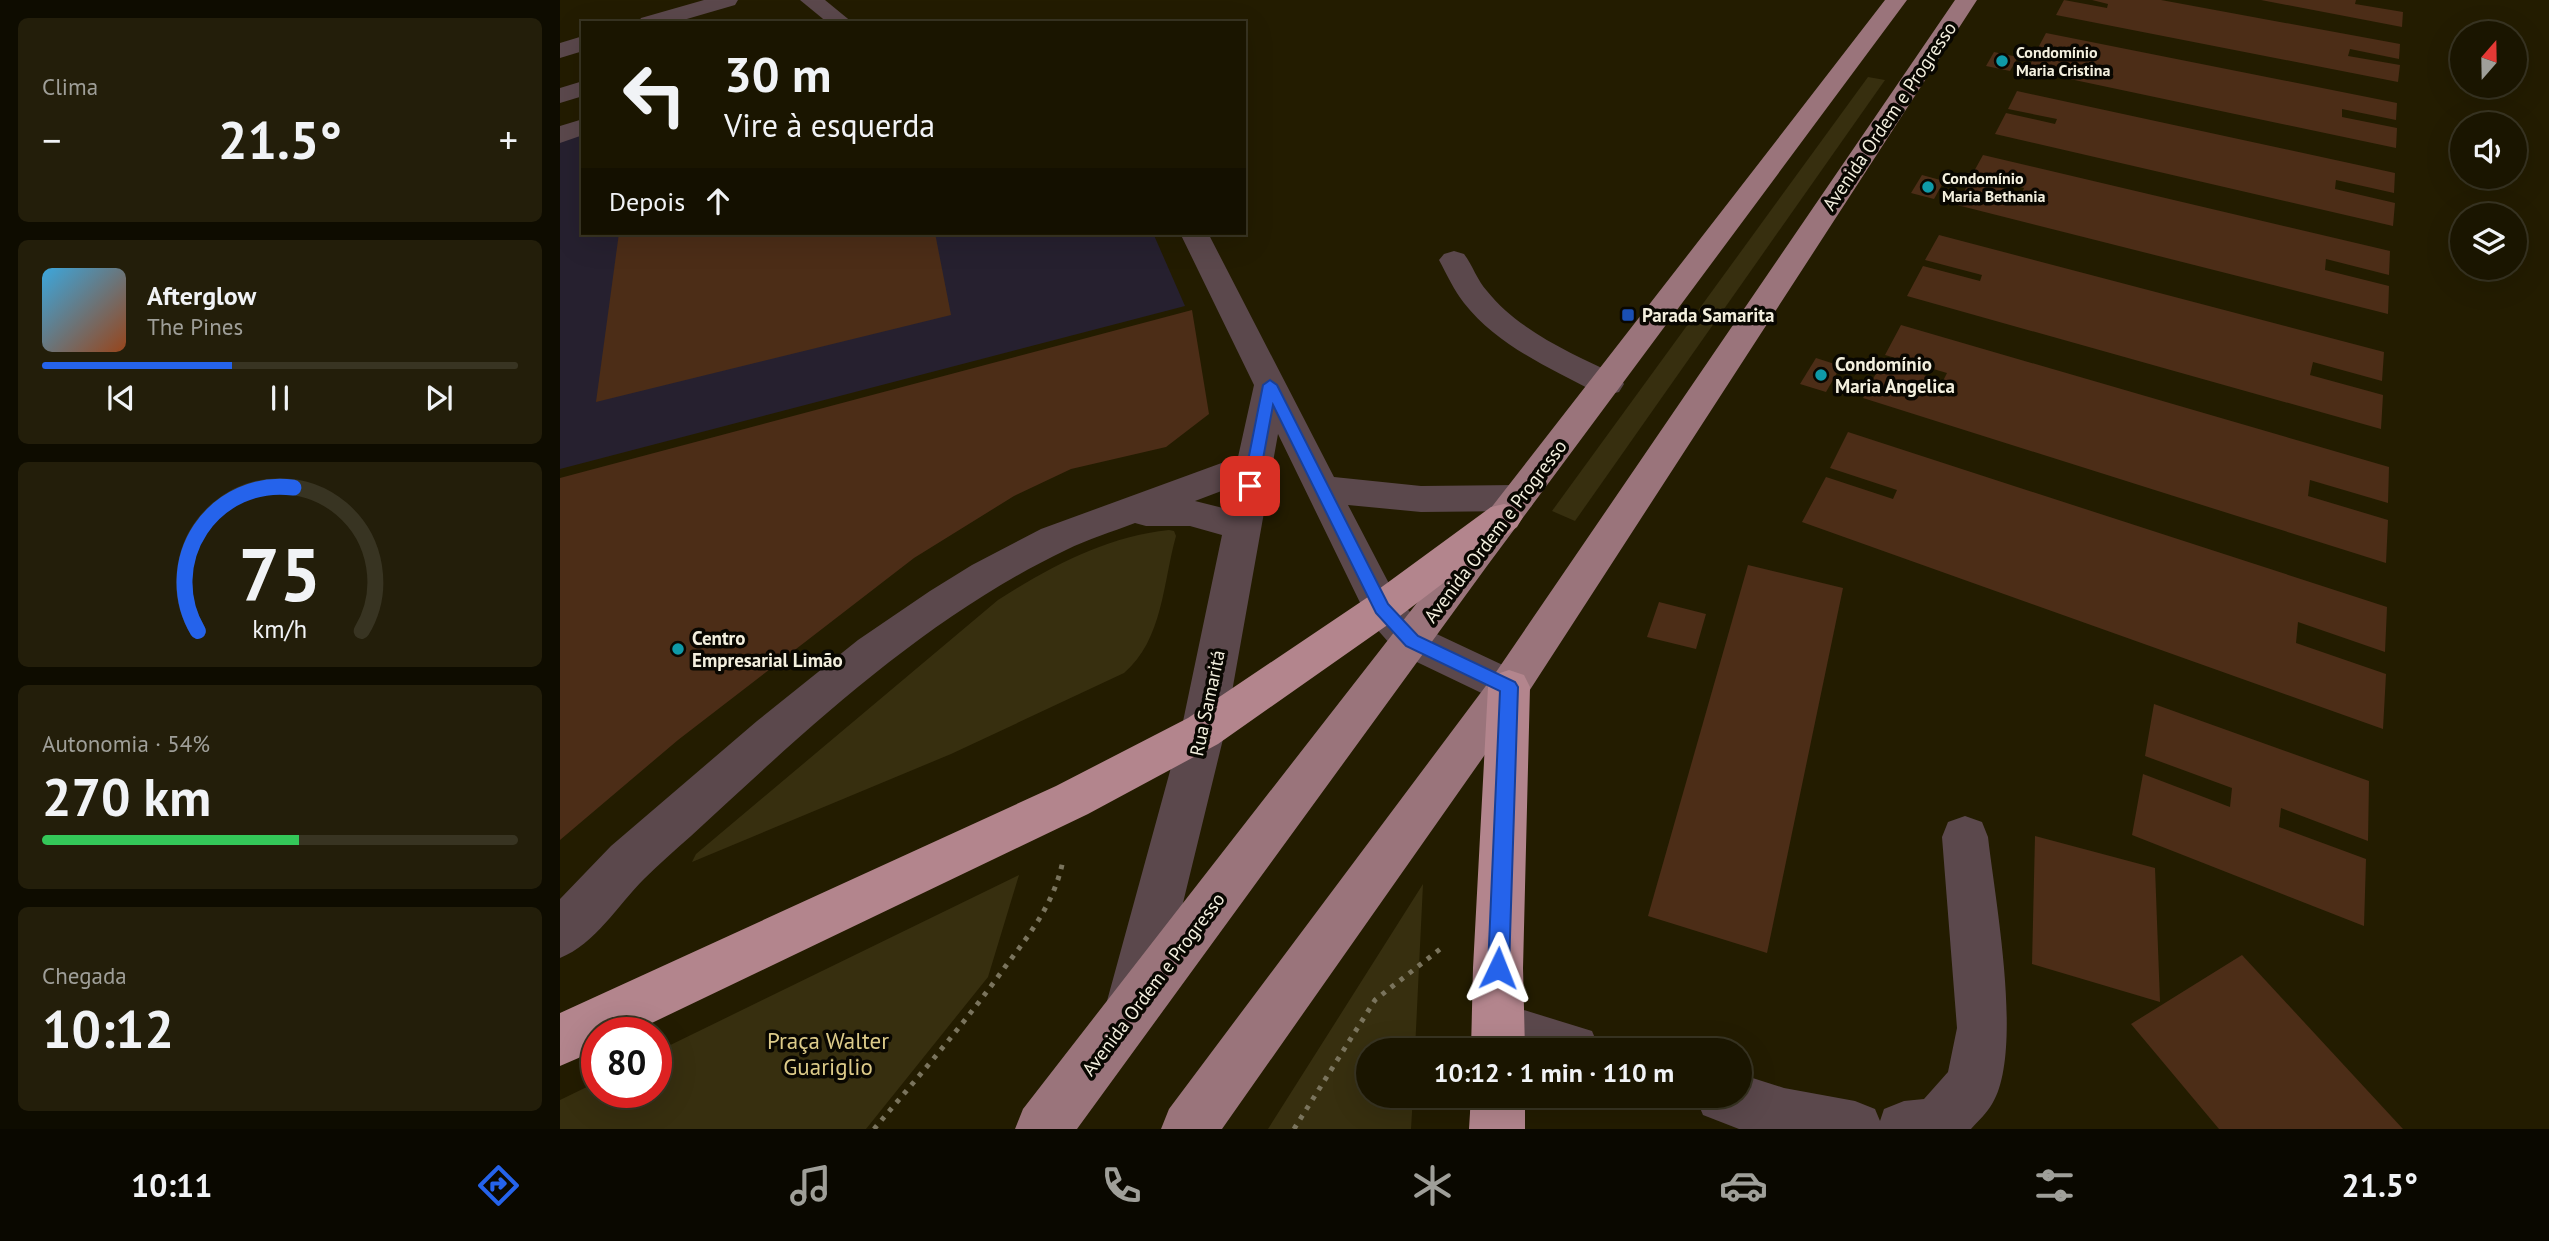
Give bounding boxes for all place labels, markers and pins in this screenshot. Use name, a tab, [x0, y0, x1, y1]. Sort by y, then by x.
place label: Condomínio Maria Cristina	[2016, 42, 2110, 80]
marker: Condomínio Maria Cristina	[1994, 53, 2010, 69]
place label: Condomínio Maria Bethania	[1942, 168, 2045, 206]
marker: Condomínio Maria Bethania	[1920, 179, 1936, 195]
place label: Parada Samarita	[1642, 303, 1774, 327]
marker: Parada Samarita	[1620, 307, 1636, 323]
place label: Condomínio Maria Angelica	[1835, 352, 1955, 398]
marker: Condomínio Maria Angelica	[1813, 367, 1829, 383]
pin	[1220, 456, 1280, 516]
place label: Centro Empresarial Limão	[692, 626, 843, 672]
marker: Centro Empresarial Limão	[670, 641, 686, 657]

